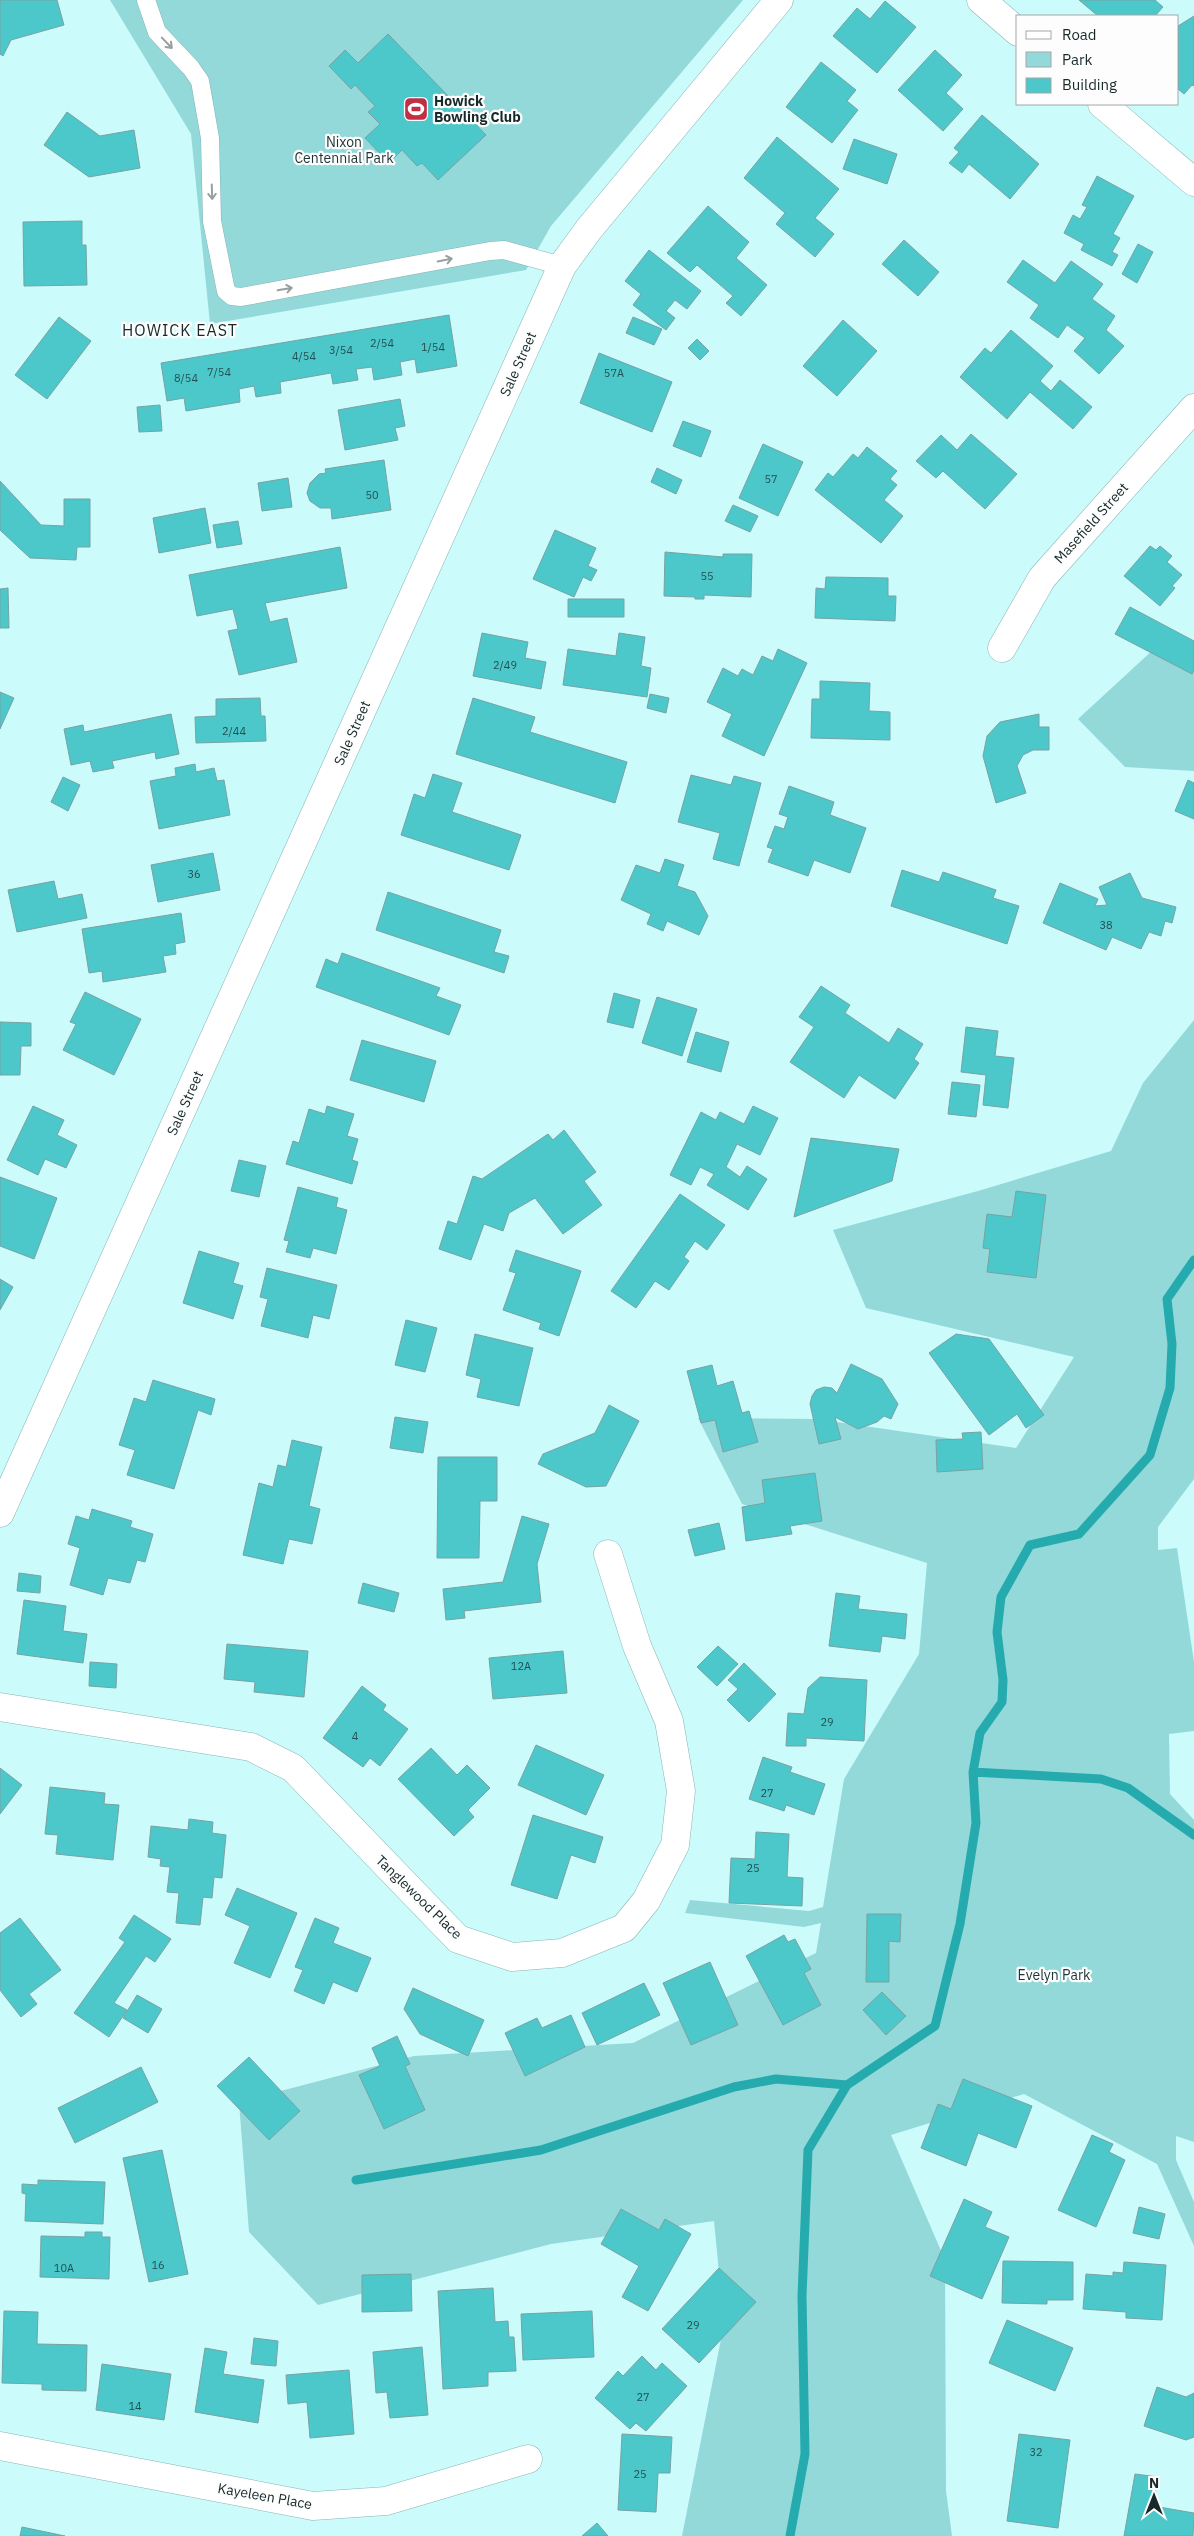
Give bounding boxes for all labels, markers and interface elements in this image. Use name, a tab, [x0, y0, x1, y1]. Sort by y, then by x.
legend	[1016, 15, 1179, 105]
text: Road	[1062, 25, 1097, 44]
one-way arrow	[161, 36, 173, 49]
text: Park	[1062, 50, 1092, 69]
text: Building	[1062, 75, 1117, 94]
place label: Howick Bowling Club	[434, 92, 521, 126]
sports icon: Howick Bowling Club	[403, 96, 429, 122]
park label: Nixon Centennial Park	[294, 133, 394, 167]
one-way arrow	[207, 183, 216, 199]
one-way arrow	[437, 254, 453, 264]
one-way arrow	[277, 284, 293, 293]
district label: HOWICK EAST	[122, 320, 238, 340]
street label: Sale Street	[496, 329, 540, 399]
house number: 2/54	[370, 336, 394, 350]
house number: 1/54	[421, 340, 445, 354]
house number: 3/54	[329, 343, 353, 357]
house number: 4/54	[292, 349, 316, 363]
house number: 7/54	[207, 365, 231, 379]
house number: 57A	[604, 366, 624, 380]
house number: 8/54	[174, 371, 198, 385]
house number: 57	[764, 472, 778, 486]
street label: Masefield Street	[1050, 479, 1132, 567]
house number: 50	[365, 488, 379, 502]
house number: 55	[700, 569, 714, 583]
house number: 2/49	[493, 658, 517, 672]
street label: Sale Street	[330, 698, 374, 768]
house number: 2/44	[222, 724, 246, 738]
house number: 36	[187, 867, 201, 881]
house number: 38	[1099, 918, 1113, 932]
street label: Sale Street	[163, 1068, 207, 1138]
house number: 12A	[511, 1659, 531, 1673]
house number: 29	[820, 1715, 834, 1729]
house number: 4	[352, 1729, 359, 1743]
house number: 27	[760, 1786, 774, 1800]
street label: Tanglewood Place	[372, 1851, 466, 1943]
house number: 25	[746, 1861, 760, 1875]
park label: Evelyn Park	[1018, 1966, 1091, 1984]
house number: 16	[151, 2258, 165, 2272]
house number: 10A	[54, 2261, 74, 2275]
house number: 29	[686, 2318, 700, 2332]
house number: 27	[636, 2390, 650, 2404]
house number: 14	[128, 2399, 142, 2413]
house number: 32	[1029, 2445, 1043, 2459]
house number: 25	[633, 2467, 647, 2481]
north arrow	[1129, 2471, 1179, 2521]
text: N	[1149, 2474, 1159, 2492]
street label: Kayeleen Place	[216, 2479, 314, 2513]

